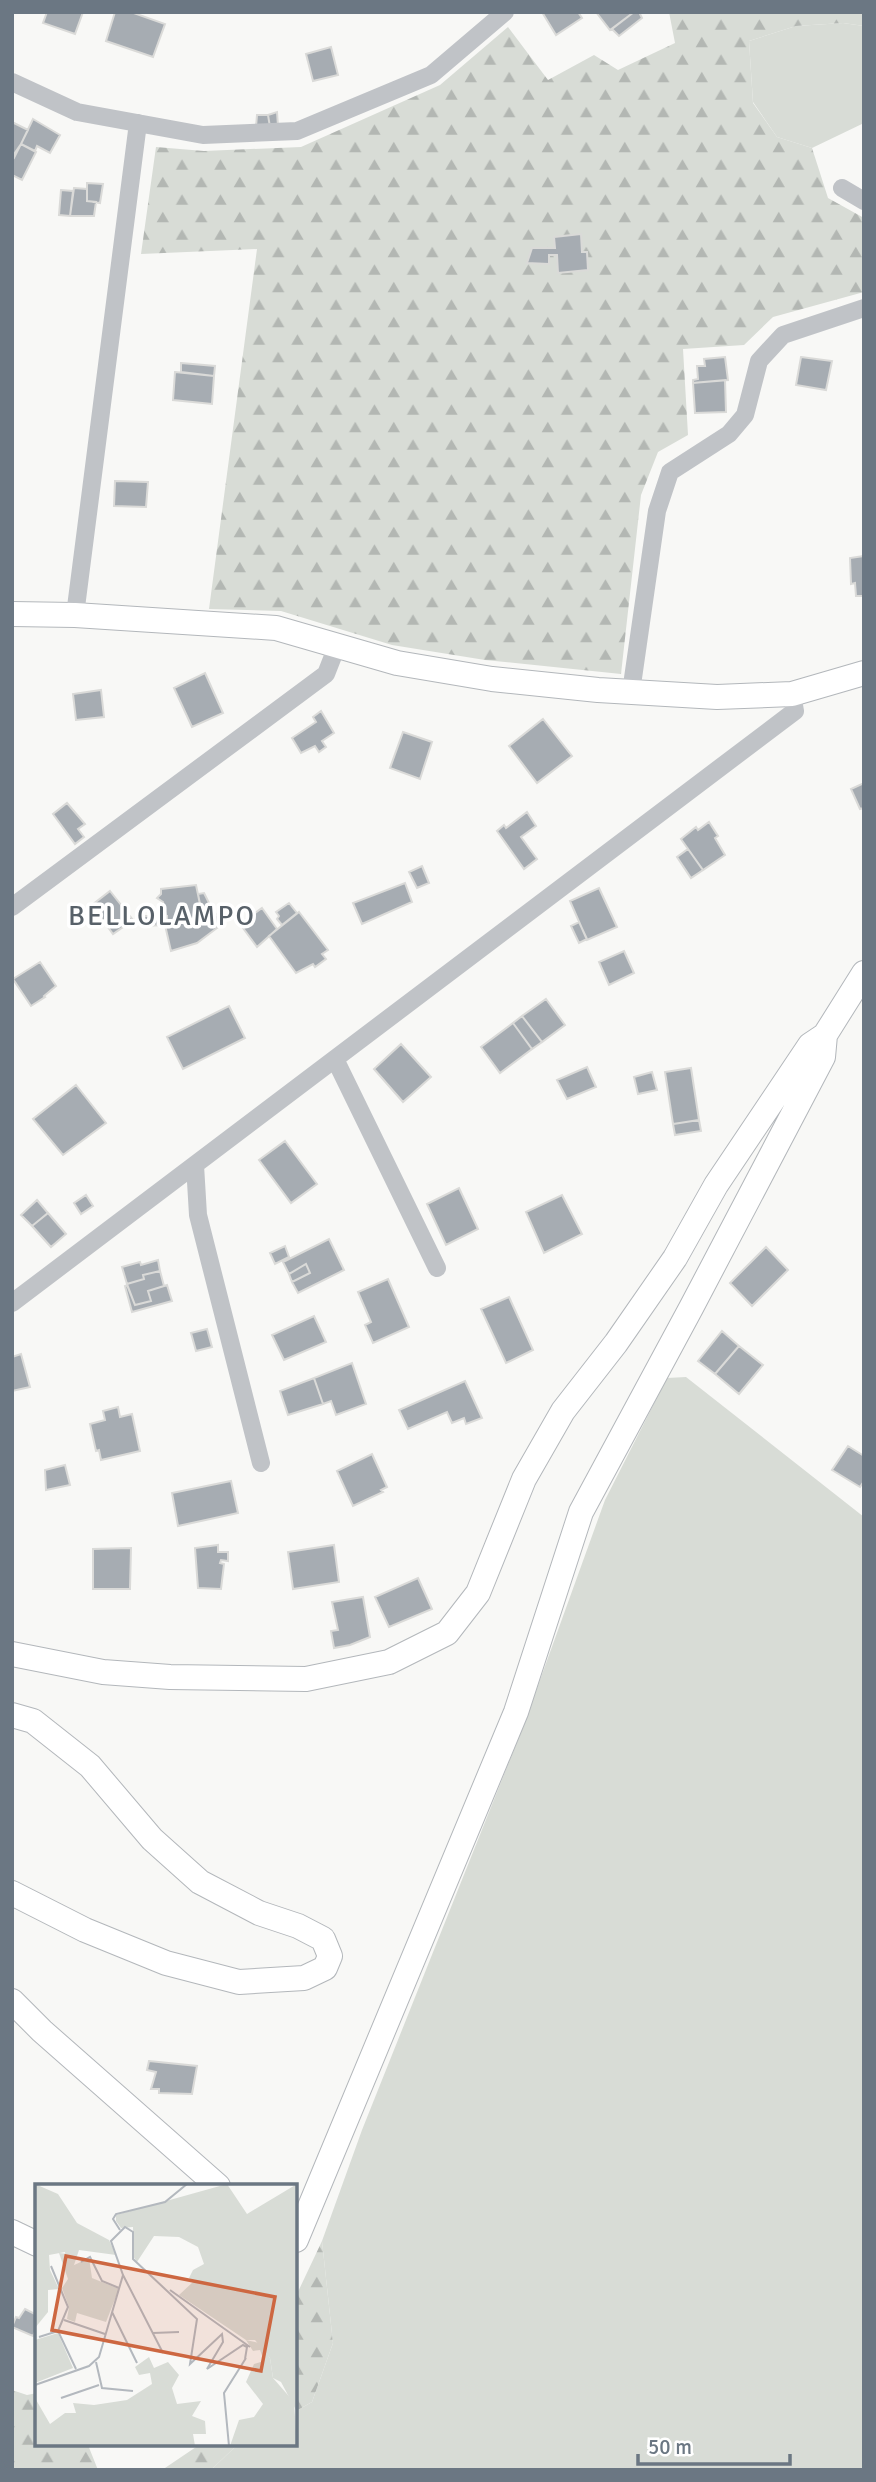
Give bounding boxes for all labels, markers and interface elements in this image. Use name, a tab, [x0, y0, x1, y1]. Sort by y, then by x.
district label: BELLOLAMPO	[68, 899, 256, 933]
inset map	[35, 2184, 298, 2447]
scale bar	[638, 2422, 790, 2466]
text: 50 m	[648, 2434, 692, 2460]

